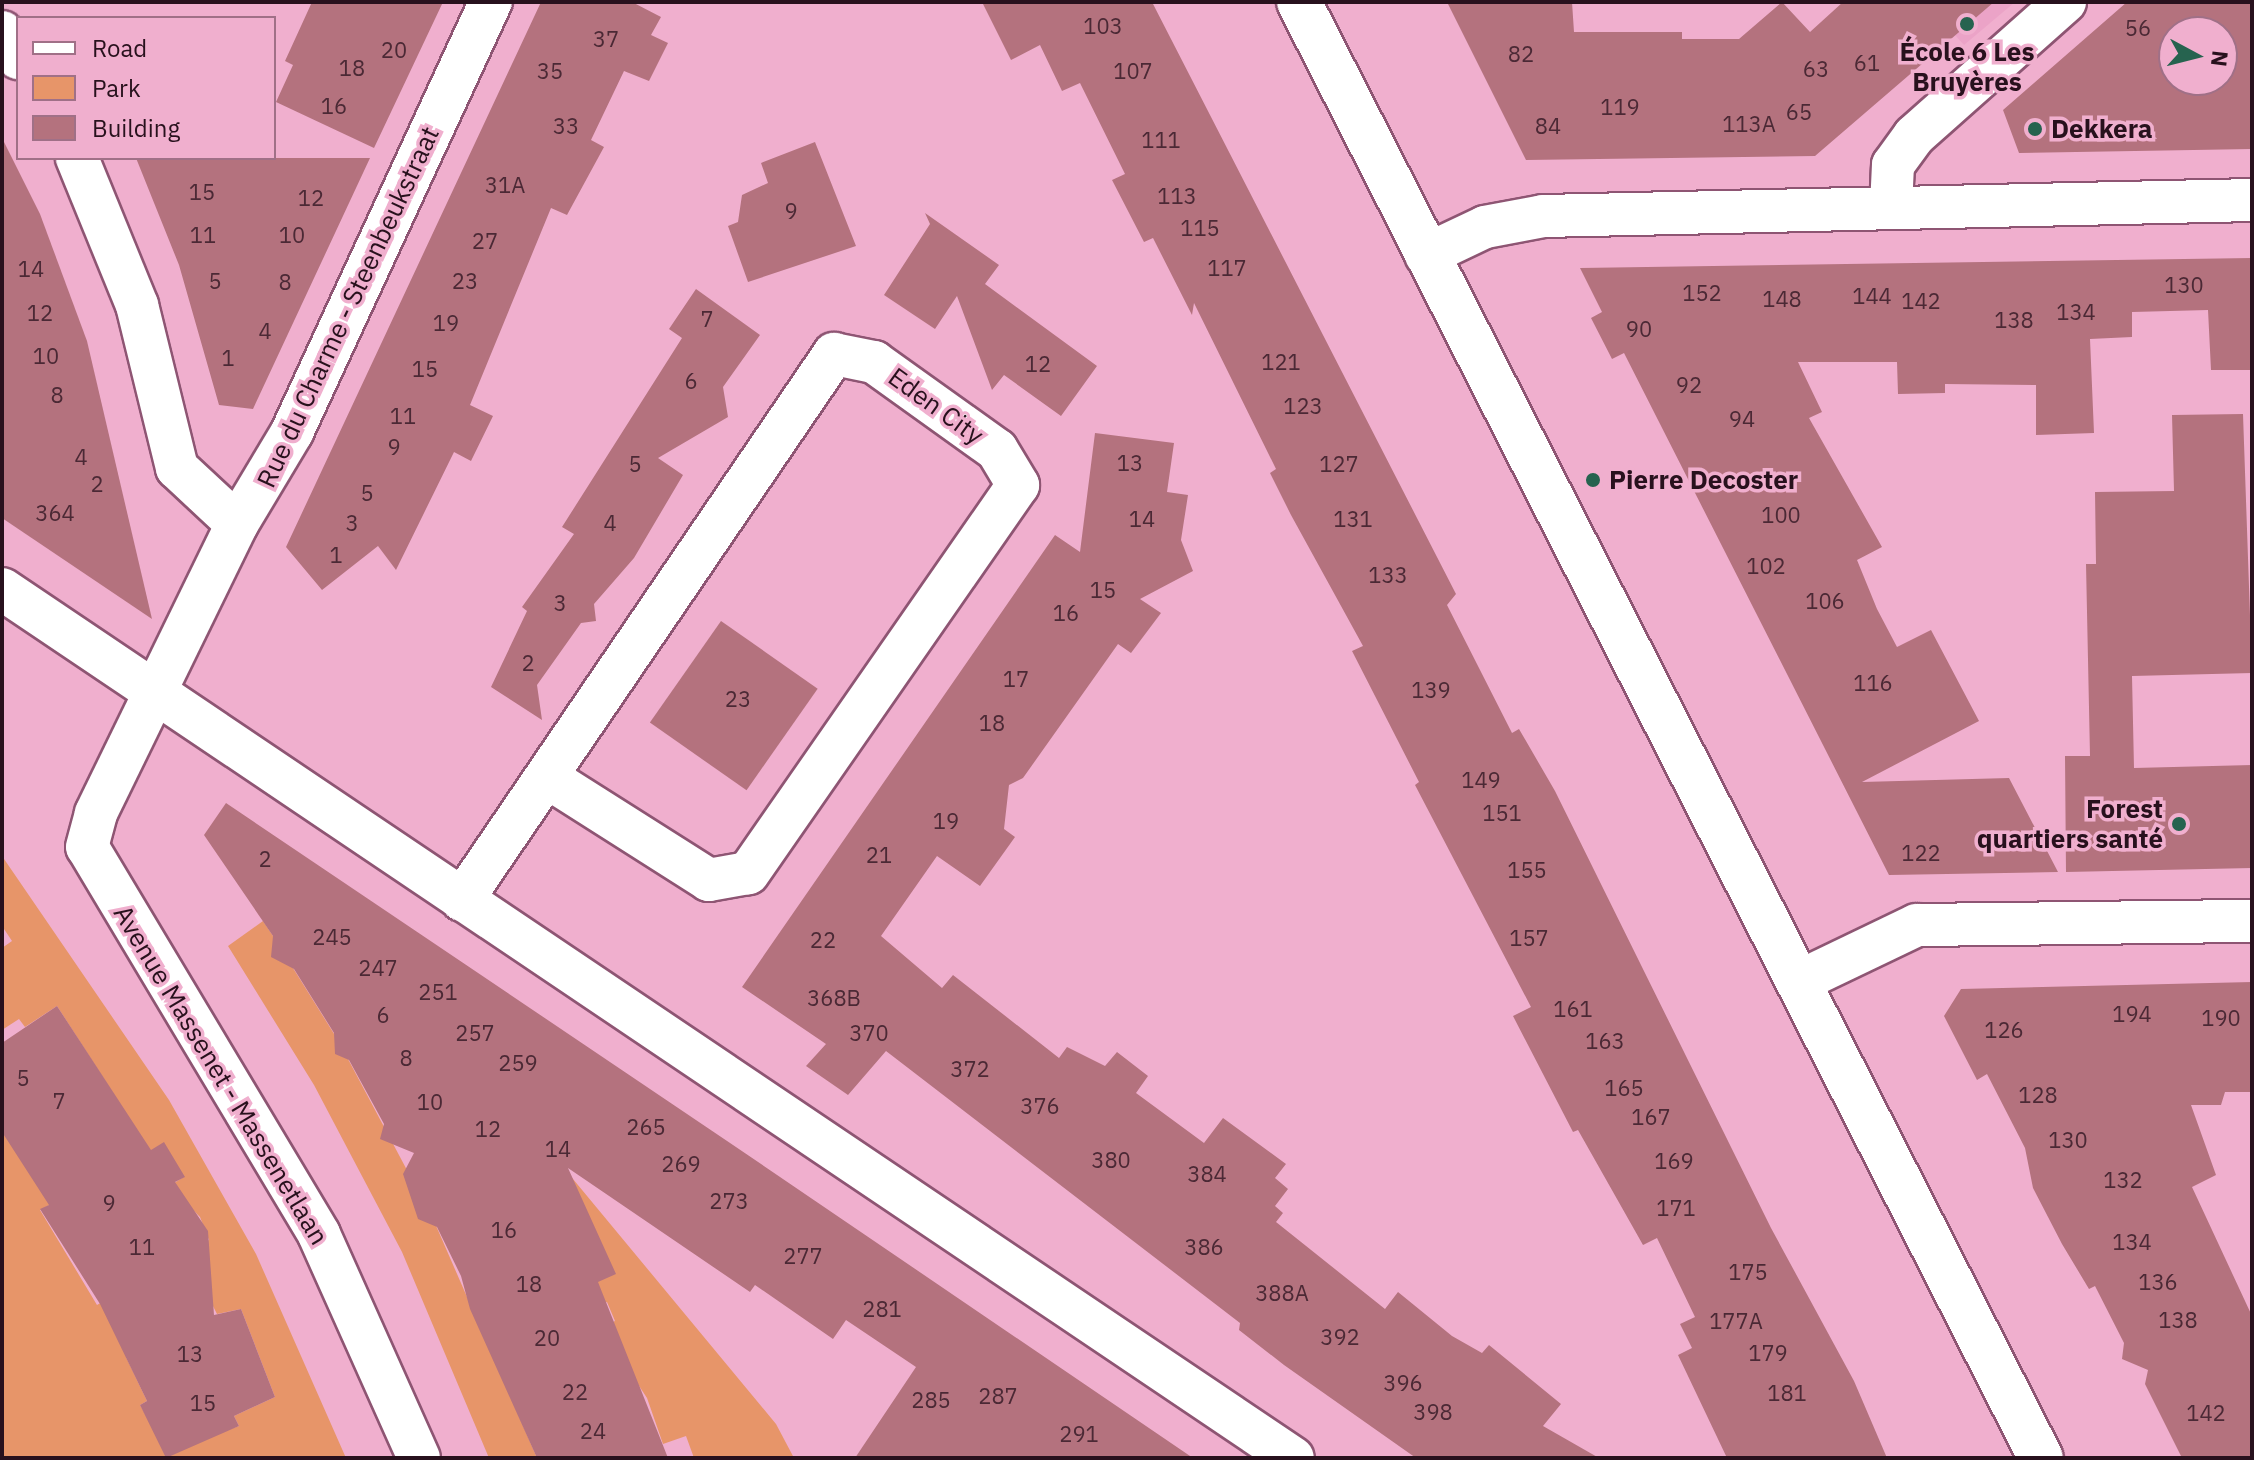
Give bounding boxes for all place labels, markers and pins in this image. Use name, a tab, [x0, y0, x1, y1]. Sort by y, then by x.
marker: École 6 Les Bruyères	[1958, 15, 1976, 33]
place label: École 6 Les Bruyères	[1899, 36, 2035, 98]
place label: Dekkera	[2051, 113, 2153, 145]
marker: Dekkera	[2026, 120, 2044, 138]
place label: Pierre Decoster	[1609, 464, 1798, 496]
marker: Pierre Decoster	[1584, 471, 1602, 489]
place label: Forest quartiers santé	[1977, 793, 2163, 854]
marker: Forest quartiers santé	[2170, 815, 2188, 833]

